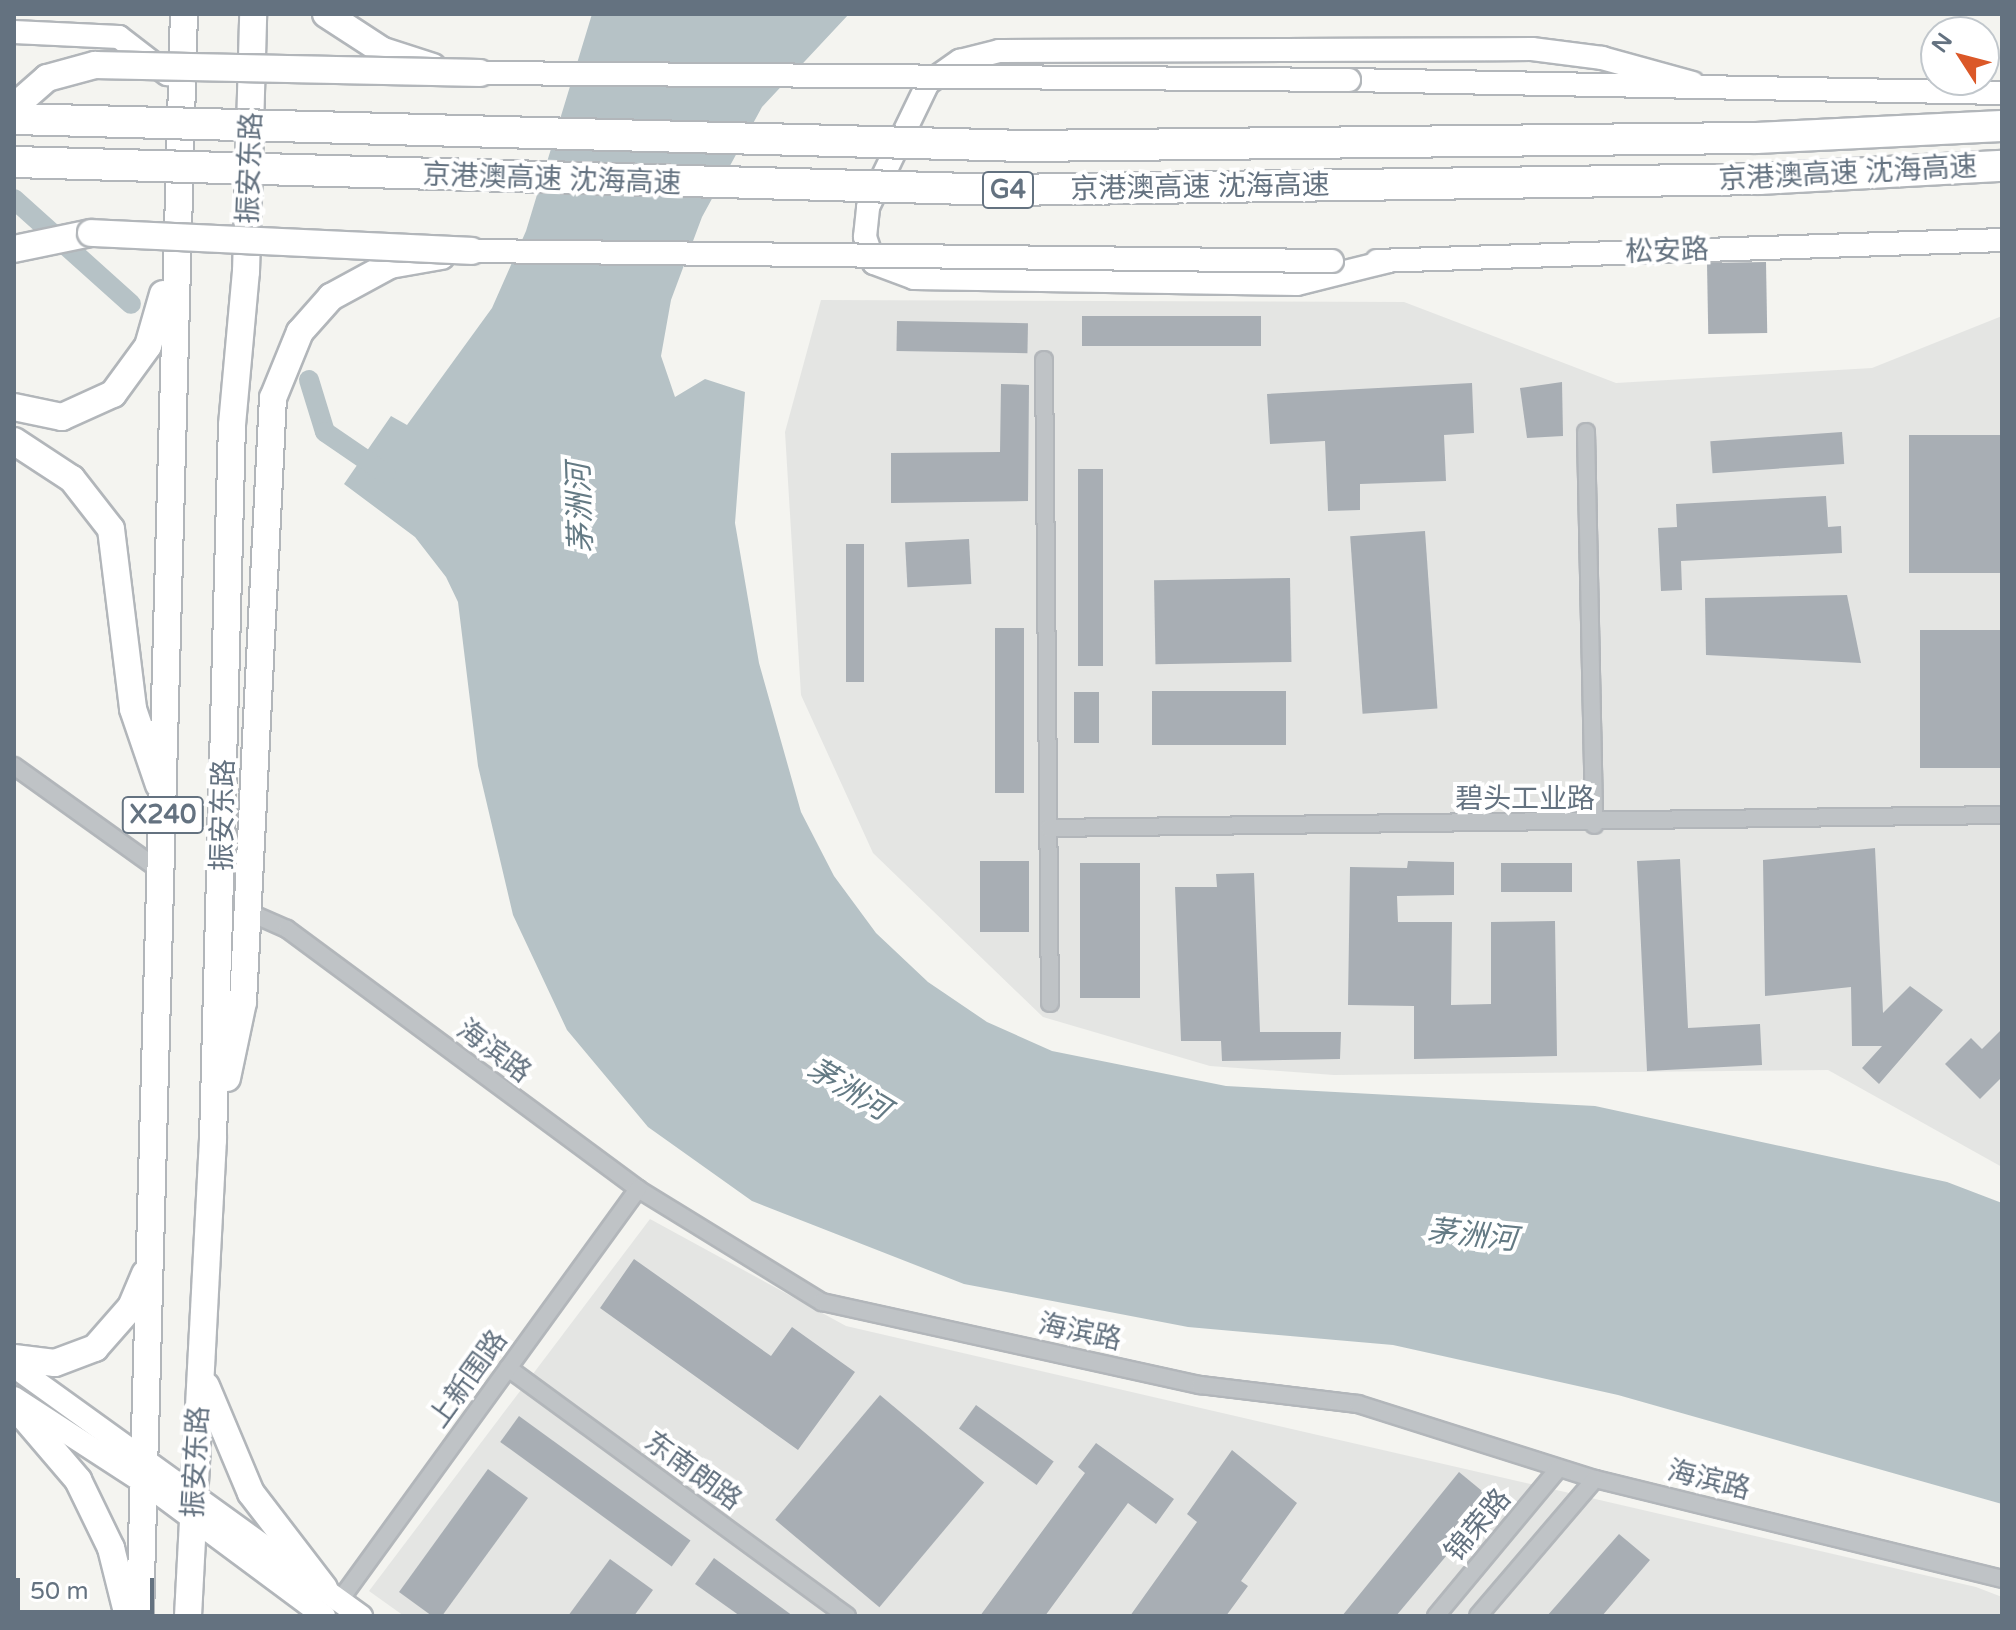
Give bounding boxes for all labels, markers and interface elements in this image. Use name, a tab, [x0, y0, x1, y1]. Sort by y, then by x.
north arrow	[1920, 16, 2000, 96]
text: N	[1926, 28, 1958, 58]
street label: 振安东路	[231, 111, 269, 225]
street label: 京港澳高速 沈海高速	[1718, 149, 1978, 197]
street label: 京港澳高速 沈海高速	[422, 158, 682, 200]
road number: G4	[980, 168, 1036, 212]
street label: 京港澳高速 沈海高速	[1070, 168, 1330, 206]
street label: 松安路	[1624, 233, 1710, 269]
water label: 茅洲河	[561, 462, 601, 554]
street label: 振安东路	[205, 759, 241, 871]
street label: 碧头工业路	[1455, 782, 1595, 816]
road number: X240	[121, 793, 205, 837]
street label: 海滨路	[450, 1012, 538, 1090]
water label: 茅洲河	[800, 1051, 896, 1129]
water label: 茅洲河	[1425, 1213, 1519, 1259]
street label: 海滨路	[1035, 1307, 1125, 1357]
street label: 上新围路	[421, 1324, 515, 1434]
street label: 振安东路	[176, 1405, 216, 1519]
street label: 东南朗路	[638, 1424, 748, 1518]
street label: 海滨路	[1664, 1454, 1754, 1506]
street label: 锦荣路	[1438, 1482, 1518, 1568]
scale bar	[20, 1562, 158, 1612]
text: 50 m	[30, 1577, 88, 1606]

